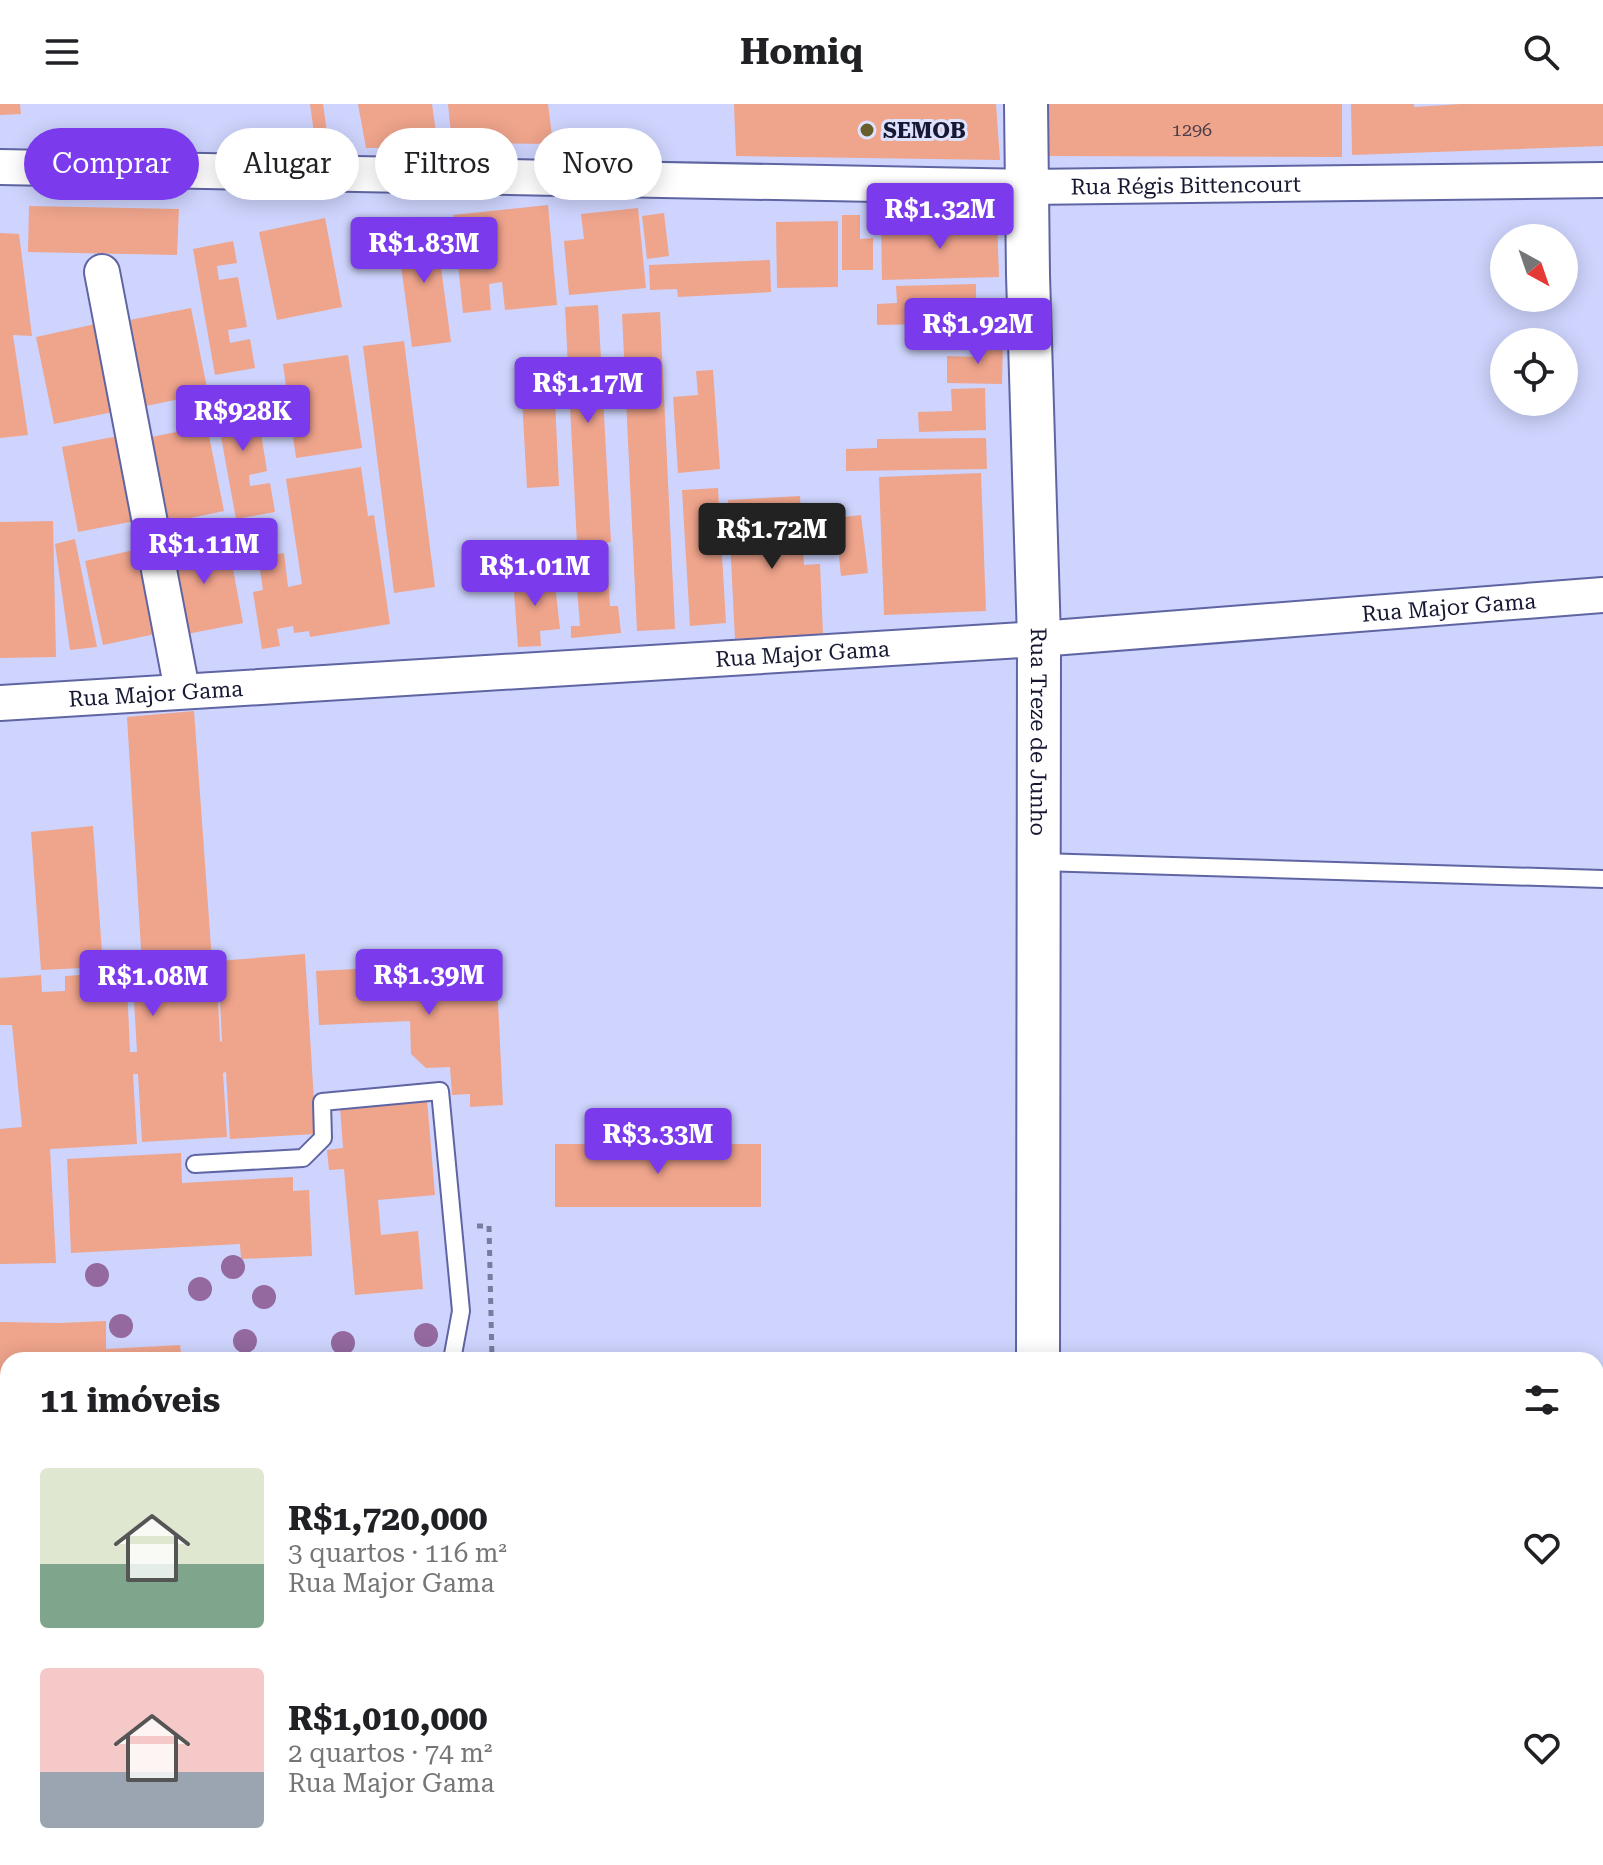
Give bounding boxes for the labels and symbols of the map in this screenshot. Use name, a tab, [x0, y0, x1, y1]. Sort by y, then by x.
place label: SEMOB	[883, 118, 966, 143]
house number: 1296	[1172, 119, 1212, 140]
marker: SEMOB	[858, 121, 876, 139]
street label: Rua Régis Bittencourt	[1070, 172, 1301, 199]
pin: R$1.32M	[866, 183, 1014, 251]
pin: R$1.83M	[350, 217, 498, 285]
north arrow	[1490, 224, 1578, 312]
pin: R$1.92M	[904, 298, 1052, 366]
pin: R$1.17M	[514, 357, 662, 425]
pin: R$928K	[178, 385, 308, 453]
pin: R$1.72M	[698, 503, 846, 571]
pin: R$1.11M	[130, 518, 278, 586]
pin: R$1.01M	[461, 540, 609, 608]
street label: Rua Major Gama	[1361, 588, 1537, 627]
street label: Rua Treze de Junho	[1026, 627, 1051, 836]
street label: Rua Major Gama	[714, 636, 891, 672]
street label: Rua Major Gama	[68, 676, 244, 712]
pin: R$1.39M	[355, 949, 503, 1017]
pin: R$1.08M	[79, 950, 227, 1018]
pin: R$3.33M	[584, 1108, 732, 1176]

